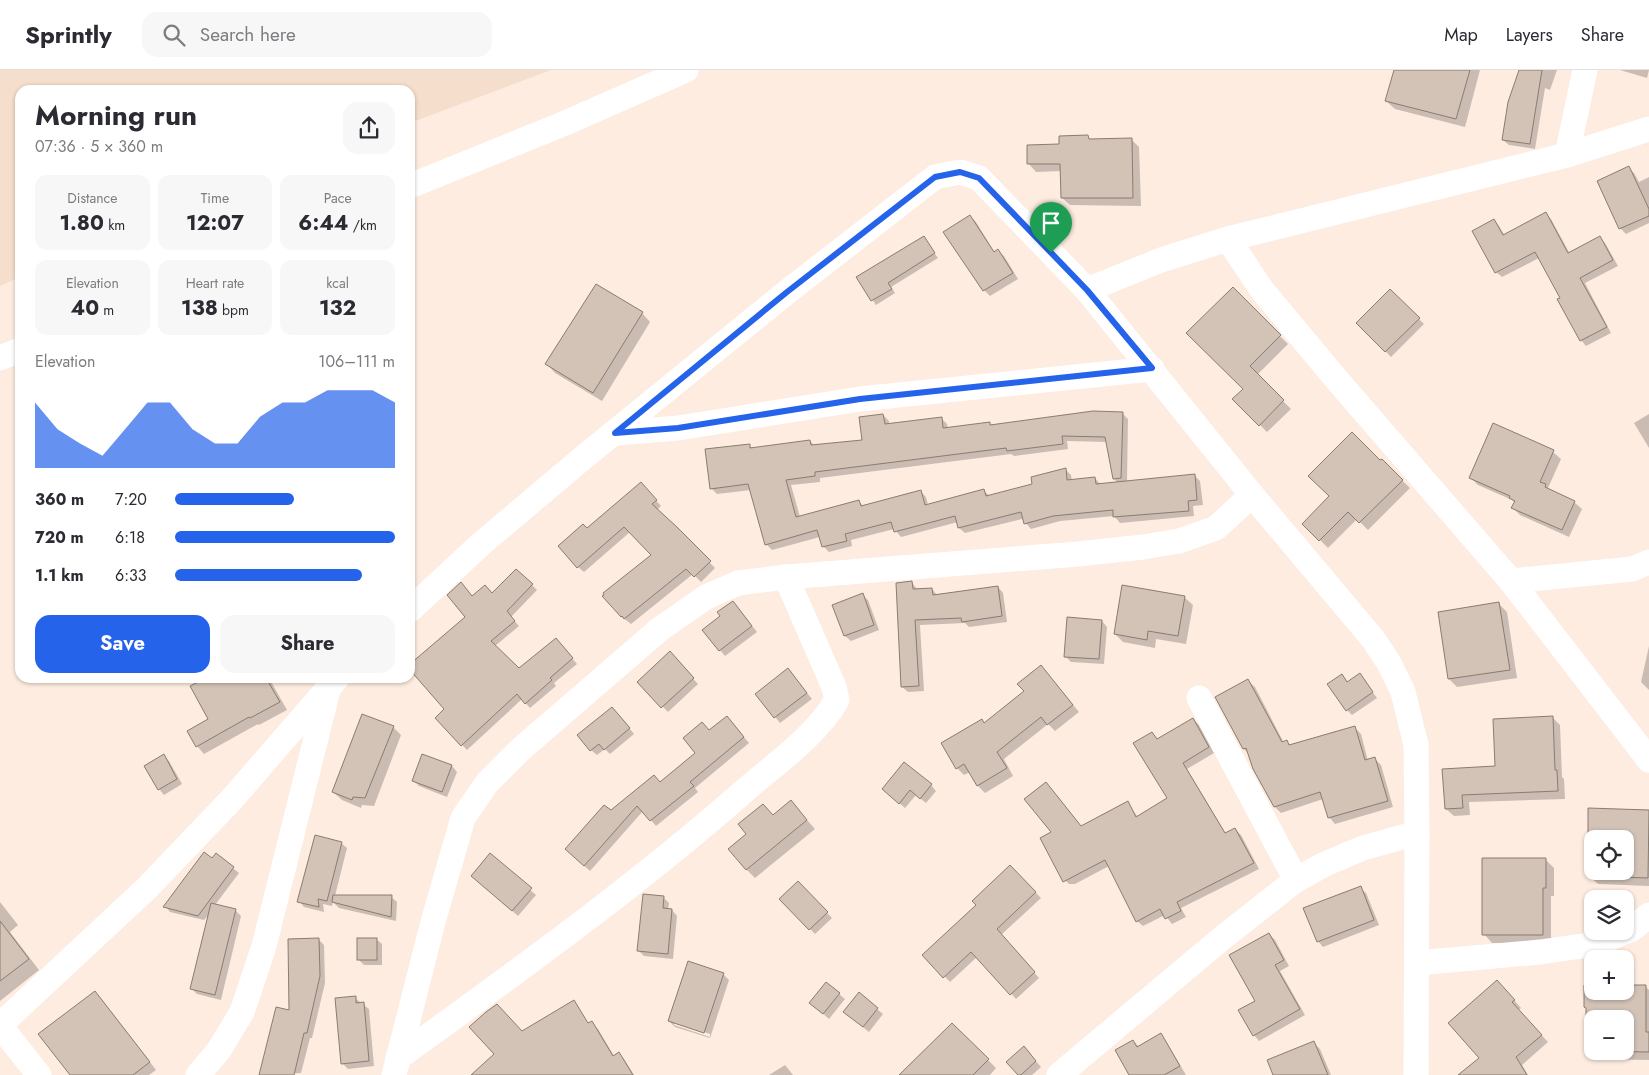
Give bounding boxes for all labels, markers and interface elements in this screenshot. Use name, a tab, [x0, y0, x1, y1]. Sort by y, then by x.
search box	[142, 12, 492, 57]
text: Sprintly	[25, 17, 112, 52]
icon: search	[160, 21, 188, 49]
text: Search here	[200, 21, 296, 48]
text: Map	[1444, 22, 1478, 48]
text: Layers	[1506, 22, 1553, 48]
text: Share	[1581, 22, 1624, 48]
text: Morning run	[35, 95, 197, 136]
button: share	[343, 102, 395, 154]
text: 07:36 · 5 × 360 m	[35, 135, 163, 158]
text: Distance	[67, 188, 117, 208]
text: Time	[201, 188, 229, 208]
text: Pace	[324, 188, 352, 208]
pin	[1030, 202, 1072, 253]
text: 1.80	[59, 208, 104, 238]
text: 12:07	[186, 208, 244, 238]
text: 6:44	[298, 208, 348, 238]
icon: arrive	[1037, 209, 1065, 237]
text: km	[104, 215, 125, 235]
text: /km	[348, 215, 377, 235]
text: Elevation	[66, 273, 119, 293]
text: Heart rate	[186, 273, 244, 293]
text: kcal	[326, 273, 349, 293]
text: 40	[70, 293, 99, 323]
text: 138	[181, 293, 218, 323]
text: 132	[319, 293, 356, 323]
text: m	[99, 300, 114, 320]
text: bpm	[218, 300, 249, 320]
text: Elevation	[35, 350, 95, 373]
text: 106–111 m	[318, 350, 395, 373]
text: 360 m	[35, 488, 84, 511]
text: 7:20	[115, 488, 147, 511]
text: 720 m	[35, 526, 84, 549]
text: 6:18	[115, 526, 145, 549]
text: 1.1 km	[35, 564, 84, 587]
text: 6:33	[115, 564, 147, 587]
button: Save	[35, 615, 210, 673]
button: Share	[220, 615, 395, 673]
map controls	[1584, 830, 1634, 1060]
button: locate	[1584, 830, 1634, 880]
button: layers	[1584, 890, 1634, 940]
button: +	[1584, 950, 1634, 1000]
button: −	[1584, 1010, 1634, 1060]

